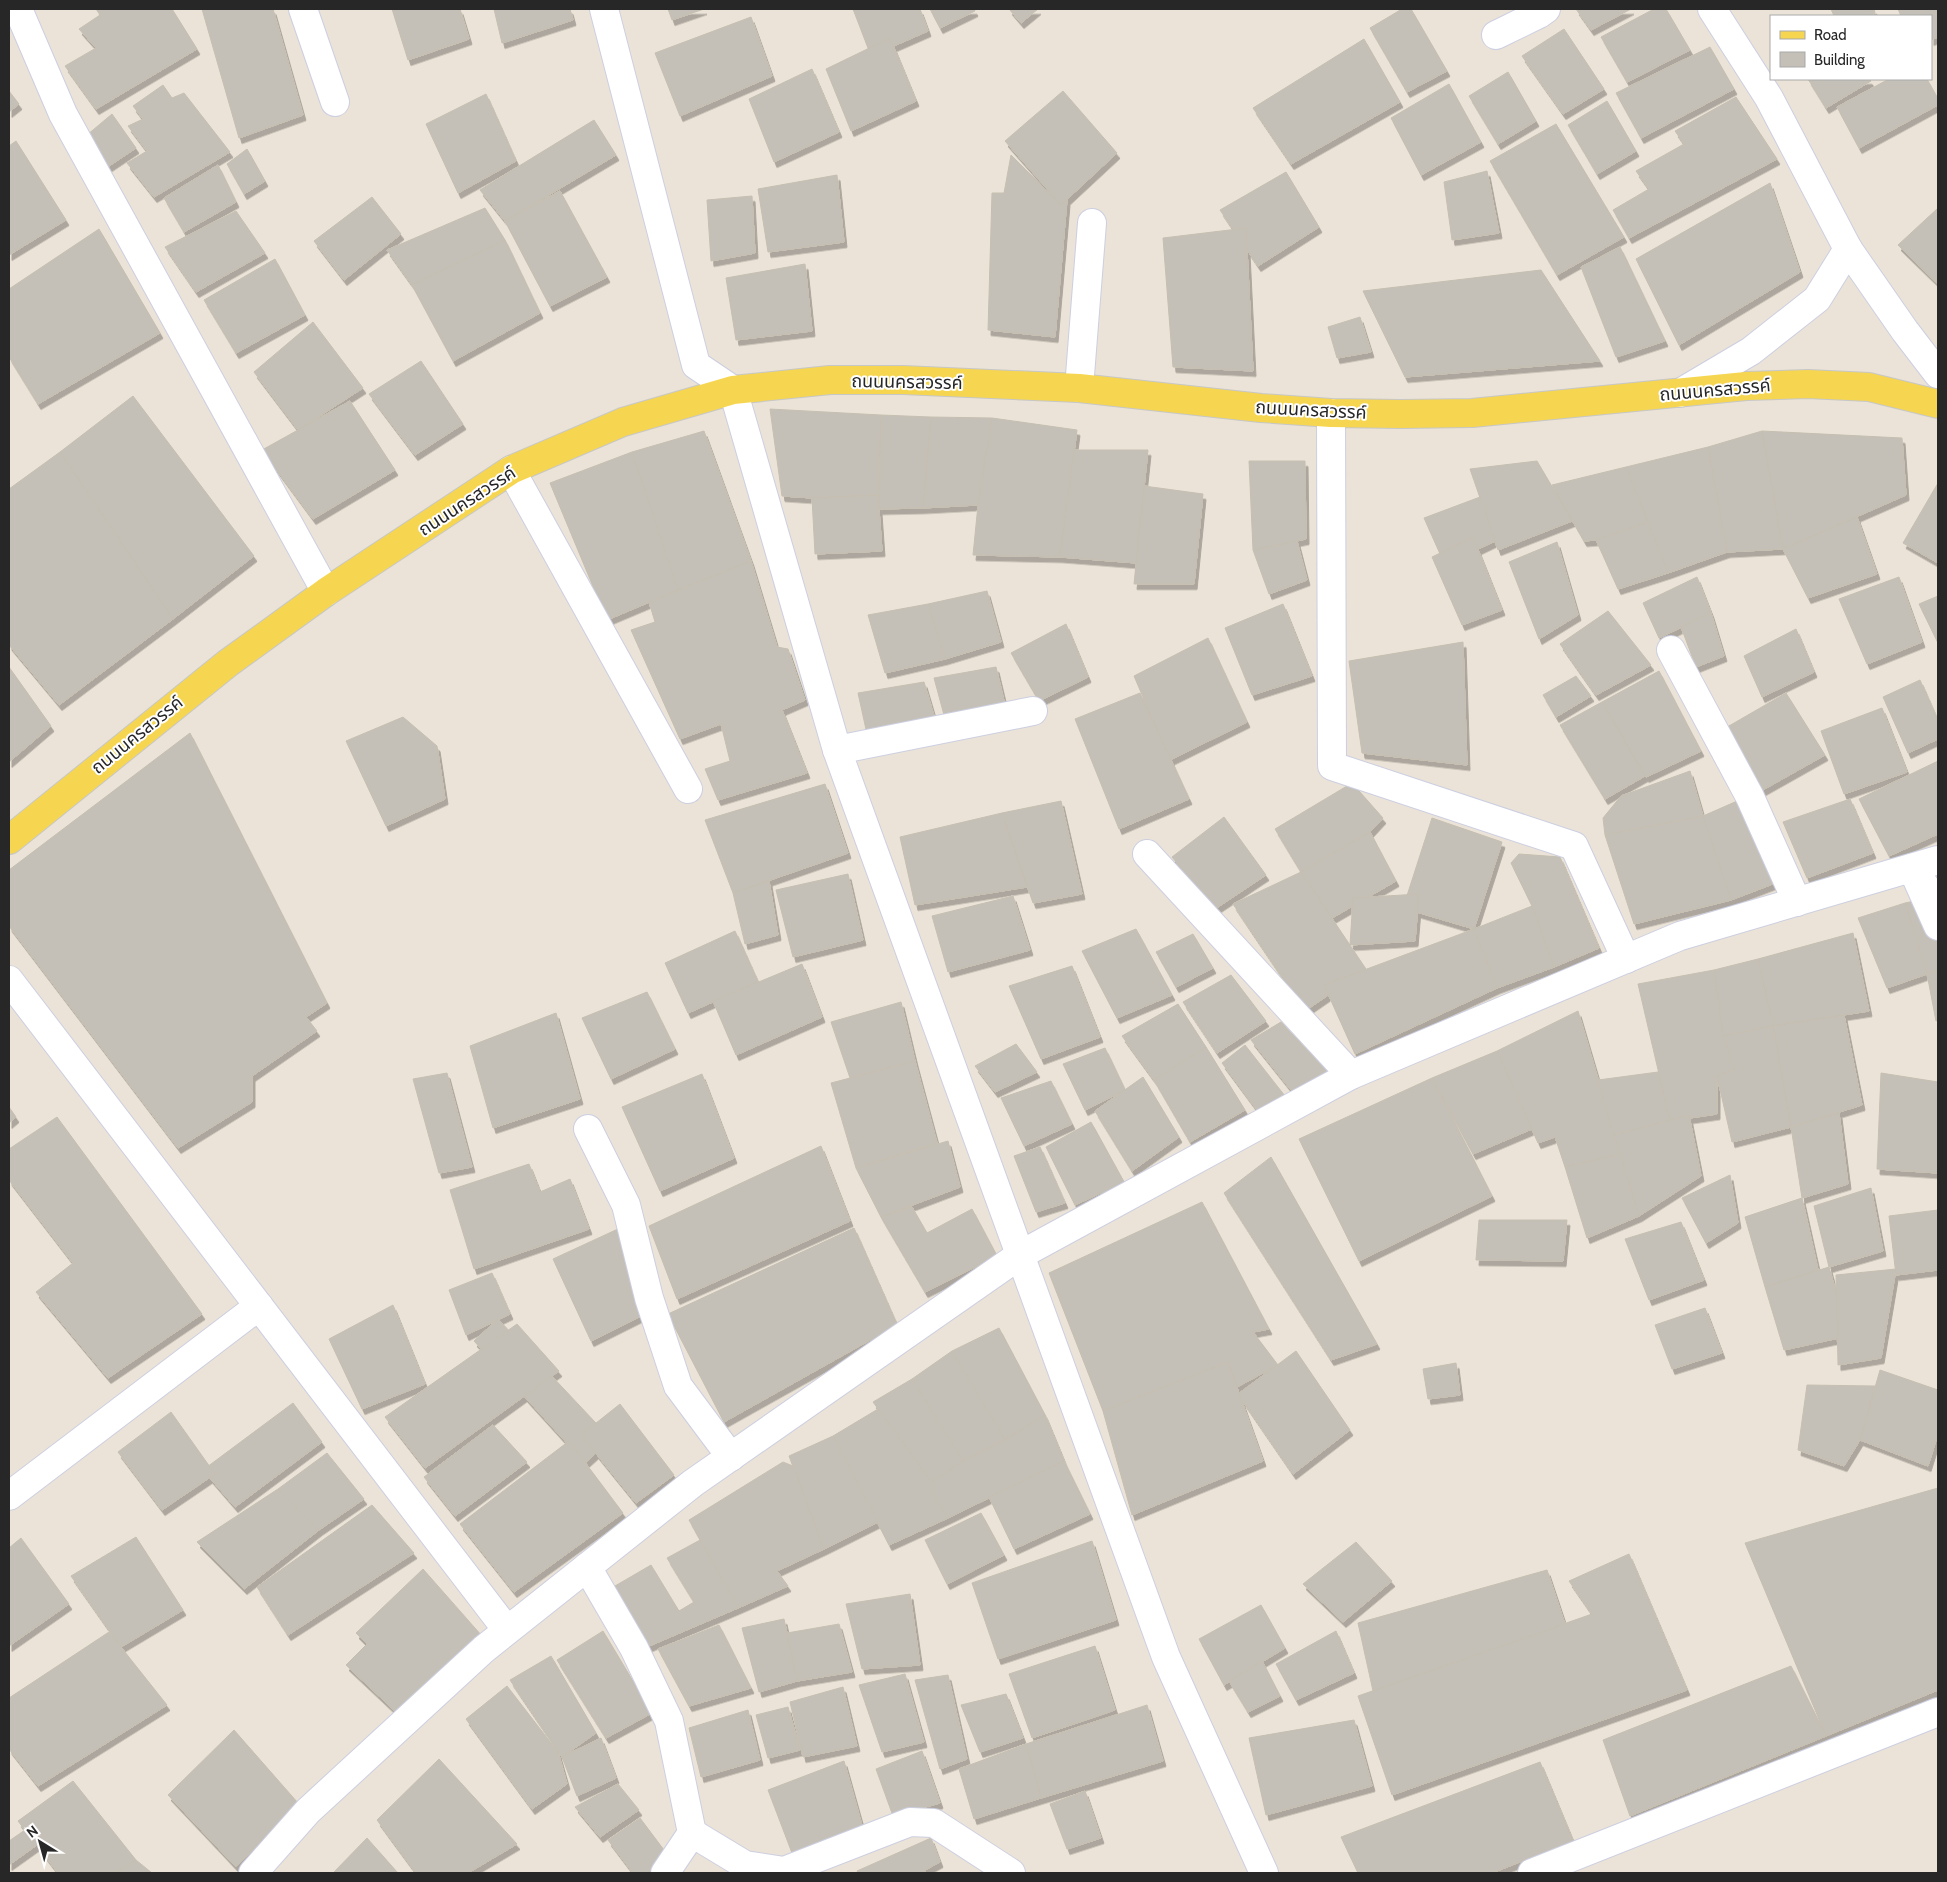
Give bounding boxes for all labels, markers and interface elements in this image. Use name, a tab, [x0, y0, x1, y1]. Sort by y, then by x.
legend	[1770, 15, 1932, 80]
text: Road	[1814, 26, 1847, 44]
text: Building	[1814, 51, 1865, 69]
street label: ถนนนครสวรรค์	[851, 370, 963, 394]
street label: ถนนนครสวรรค์	[1658, 374, 1772, 406]
street label: ถนนนครสวรรค์	[1255, 396, 1367, 424]
street label: ถนนนครสวรรค์	[414, 461, 520, 541]
street label: ถนนนครสวรรค์	[87, 691, 187, 779]
north arrow	[15, 1817, 65, 1867]
text: N	[23, 1821, 42, 1842]

